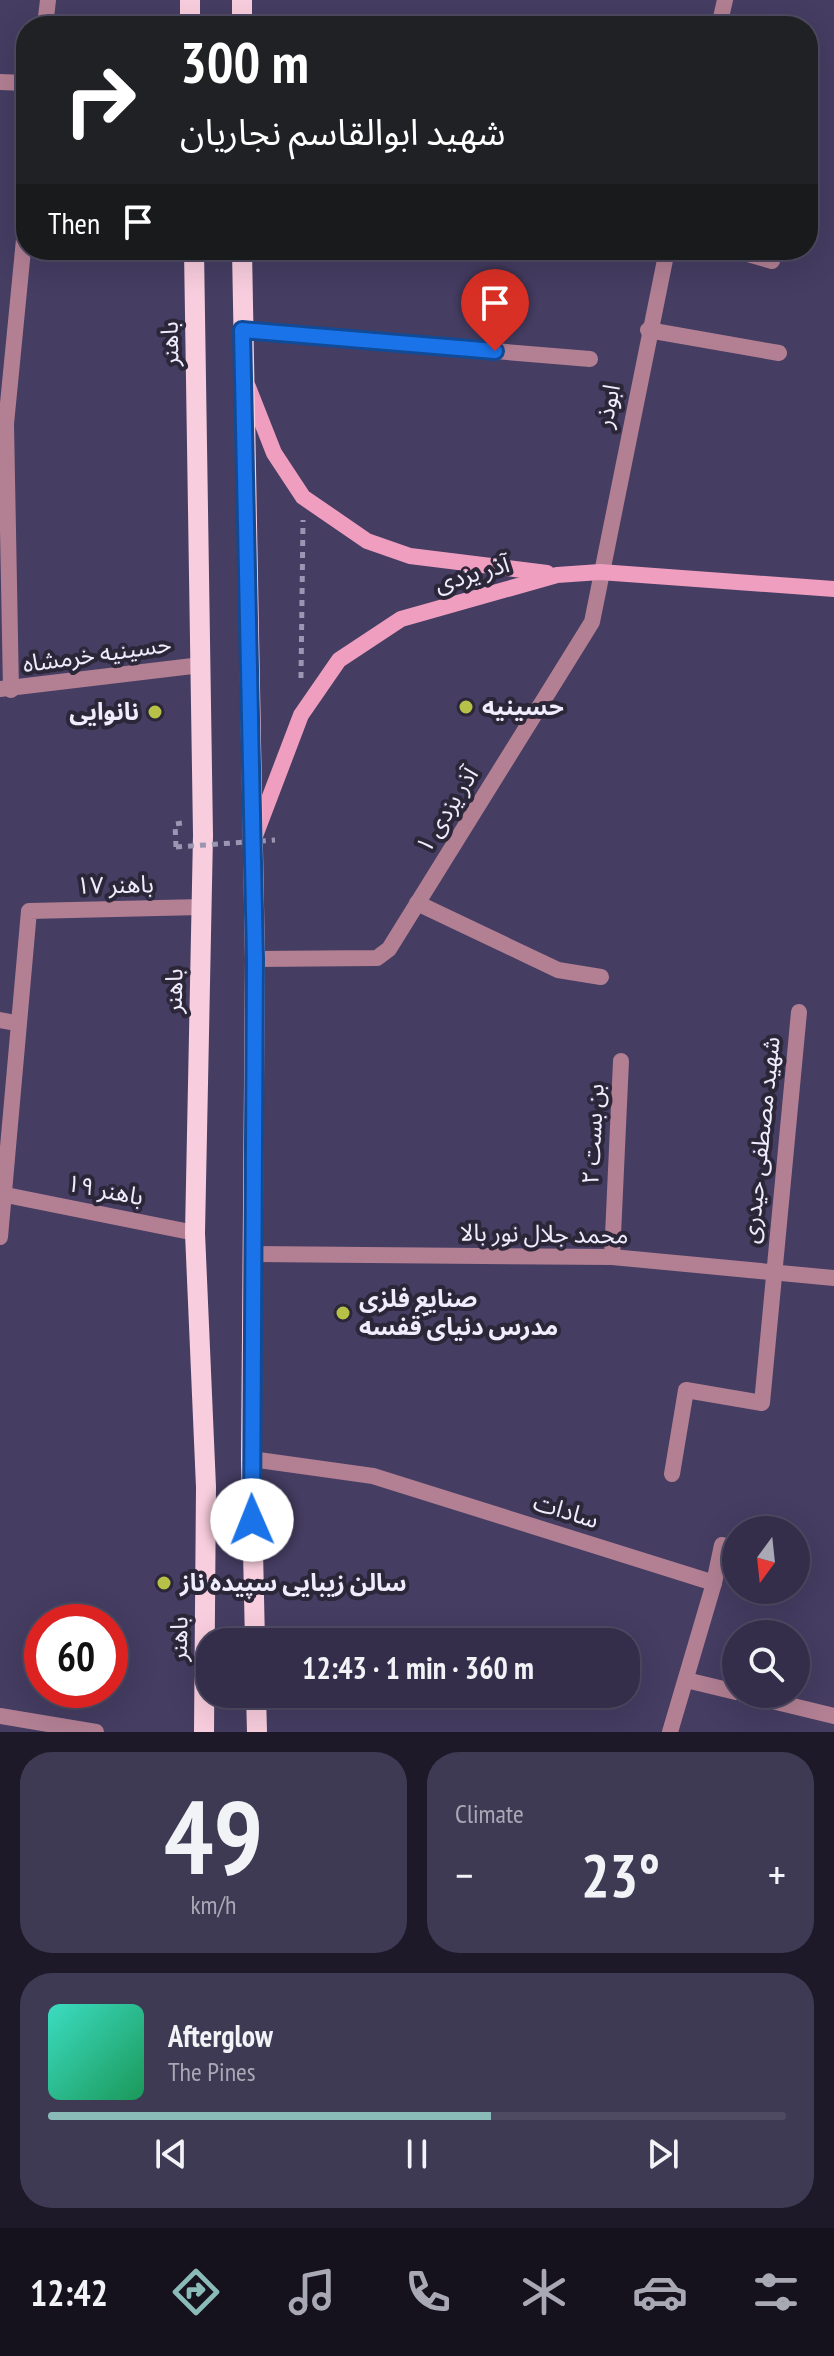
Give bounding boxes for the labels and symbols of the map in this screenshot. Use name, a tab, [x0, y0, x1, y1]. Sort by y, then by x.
pin	[461, 269, 529, 351]
street label: باهنر	[154, 321, 185, 368]
street label: ابوذر	[588, 381, 627, 431]
street label: آذر یزدی	[431, 548, 514, 599]
street label: حسینیه خرمشاه	[21, 628, 173, 679]
place label: حسینیه	[482, 691, 564, 722]
place label: نانوایی	[69, 696, 139, 727]
marker: حسینیه	[457, 698, 475, 716]
marker: نانوایی	[146, 703, 164, 721]
street label: آذر یزدی ۱	[408, 760, 486, 858]
street label: باهنر ۱۷	[76, 868, 154, 901]
street label: باهنر	[158, 968, 189, 1015]
street label: شهید مصطفی حیدری	[734, 1035, 787, 1245]
street label: بن بست ۲	[574, 1083, 611, 1185]
street label: باهنر ۱۹	[64, 1167, 146, 1212]
street label: محمد جلال نور بالا	[459, 1217, 629, 1250]
place label: صنایع فلزی مدرس دنیای قفسه	[359, 1283, 558, 1342]
marker: صنایع فلزی مدرس دنیای قفسه	[334, 1304, 352, 1322]
position arrow	[210, 1478, 294, 1562]
street label: سادات	[530, 1486, 603, 1535]
north arrow	[722, 1516, 810, 1604]
place label: سالن زیبایی سپیده ناز	[179, 1567, 407, 1599]
marker: سالن زیبایی سپیده ناز	[155, 1574, 173, 1592]
speed limit sign: 60	[24, 1604, 128, 1708]
street label: باهنر	[163, 1616, 194, 1663]

